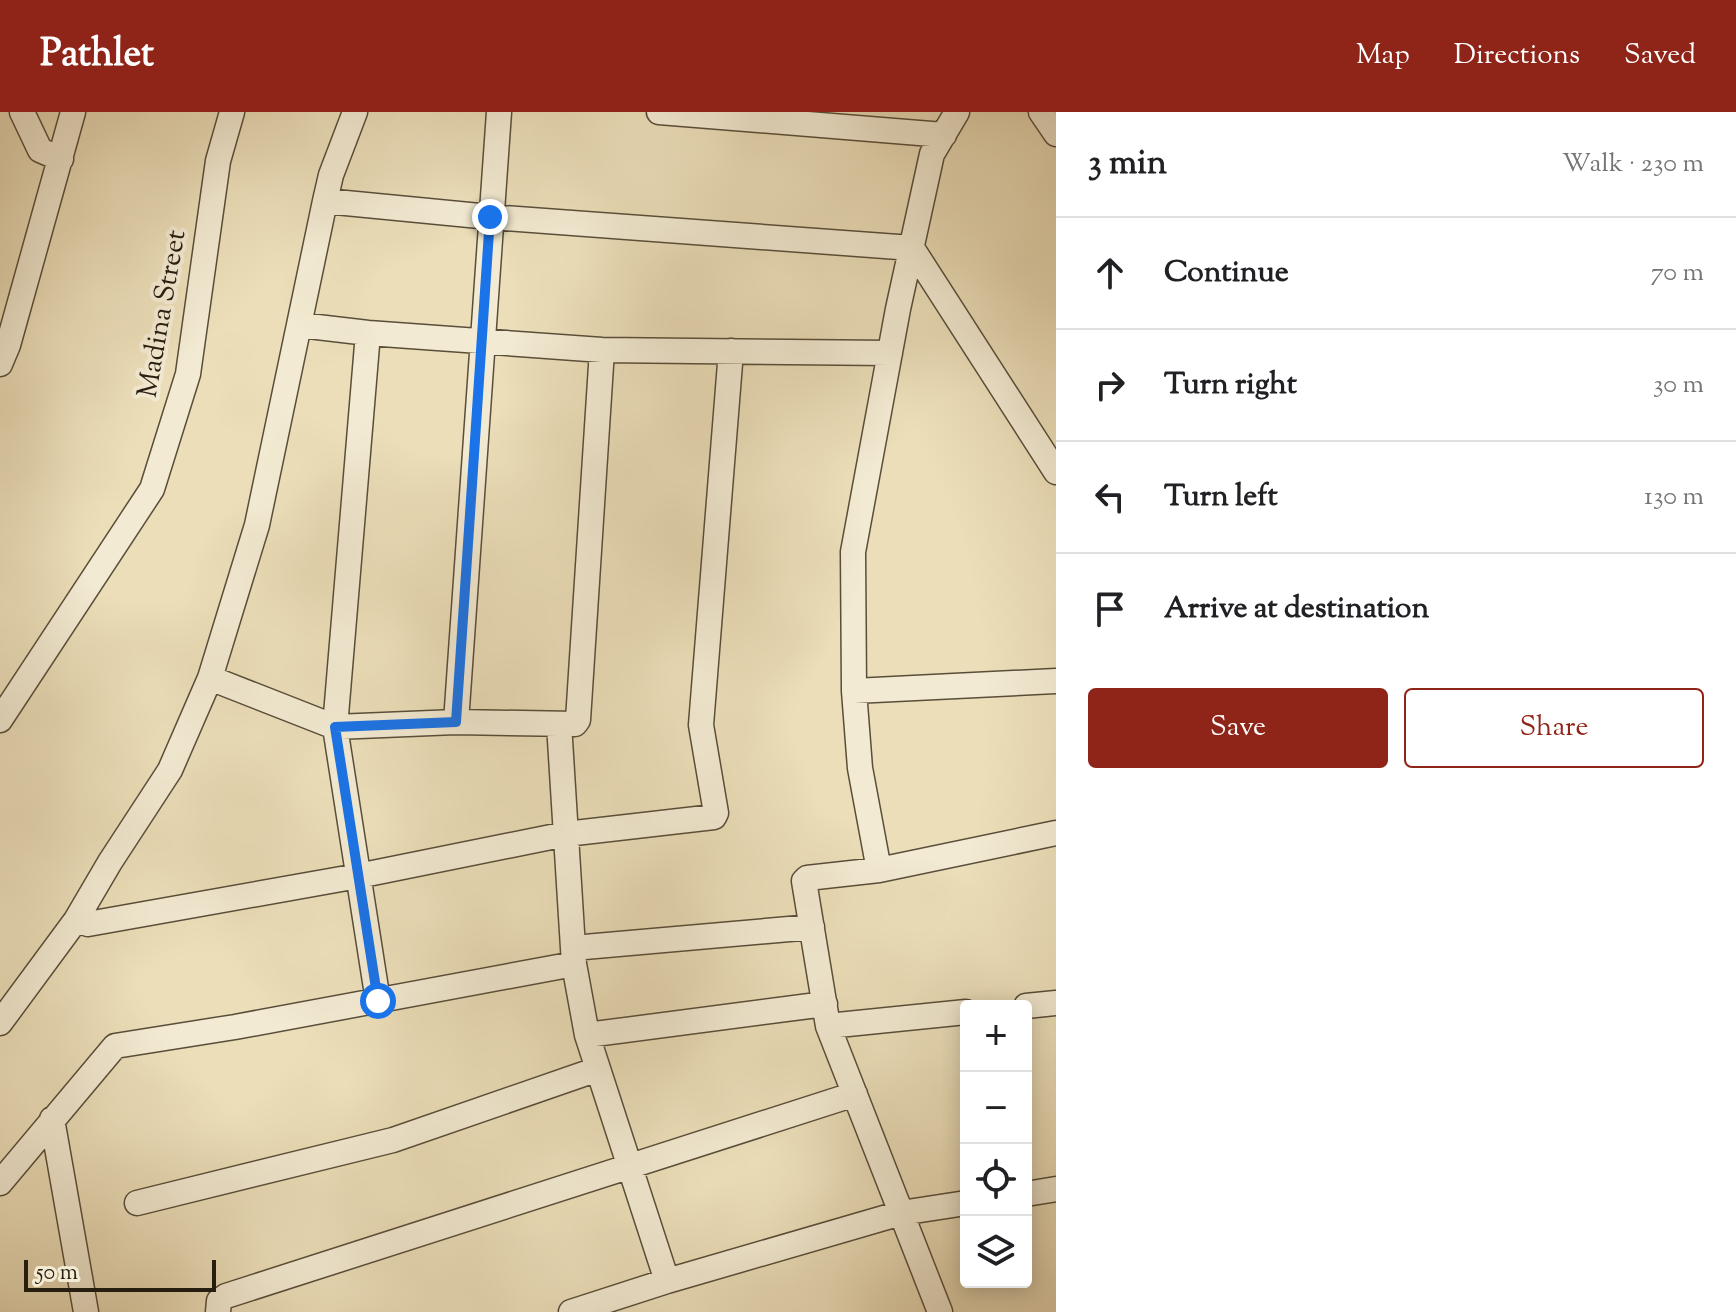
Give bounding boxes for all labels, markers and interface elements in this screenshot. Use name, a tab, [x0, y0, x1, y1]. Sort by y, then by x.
text: Pathlet	[40, 29, 154, 83]
text: Map	[1356, 36, 1410, 76]
text: Directions	[1454, 36, 1580, 76]
text: Saved	[1624, 36, 1696, 76]
text: 3 min	[1088, 140, 1167, 189]
text: Walk · 230 m	[1562, 146, 1704, 183]
route end	[472, 199, 508, 235]
street label: Madina Street	[129, 227, 198, 401]
icon: ahead	[1088, 251, 1132, 295]
text: Continue	[1164, 252, 1289, 295]
text: 70 m	[1651, 255, 1704, 292]
icon: right	[1088, 363, 1132, 407]
text: Turn right	[1164, 364, 1297, 407]
text: 30 m	[1653, 367, 1704, 404]
icon: left	[1088, 475, 1132, 519]
text: Turn left	[1164, 476, 1278, 519]
text: 130 m	[1644, 479, 1704, 516]
icon: arrive	[1088, 587, 1132, 631]
text: Arrive at destination	[1164, 588, 1429, 631]
button: Save	[1088, 688, 1388, 768]
button: Share	[1404, 688, 1704, 768]
route start	[360, 983, 396, 1019]
map controls	[960, 1000, 1032, 1288]
button: +	[960, 1000, 1032, 1072]
button: −	[960, 1072, 1032, 1144]
button: locate	[960, 1144, 1032, 1216]
button: layers	[960, 1216, 1032, 1288]
scale bar	[24, 1256, 216, 1292]
text: 50 m	[36, 1258, 78, 1290]

